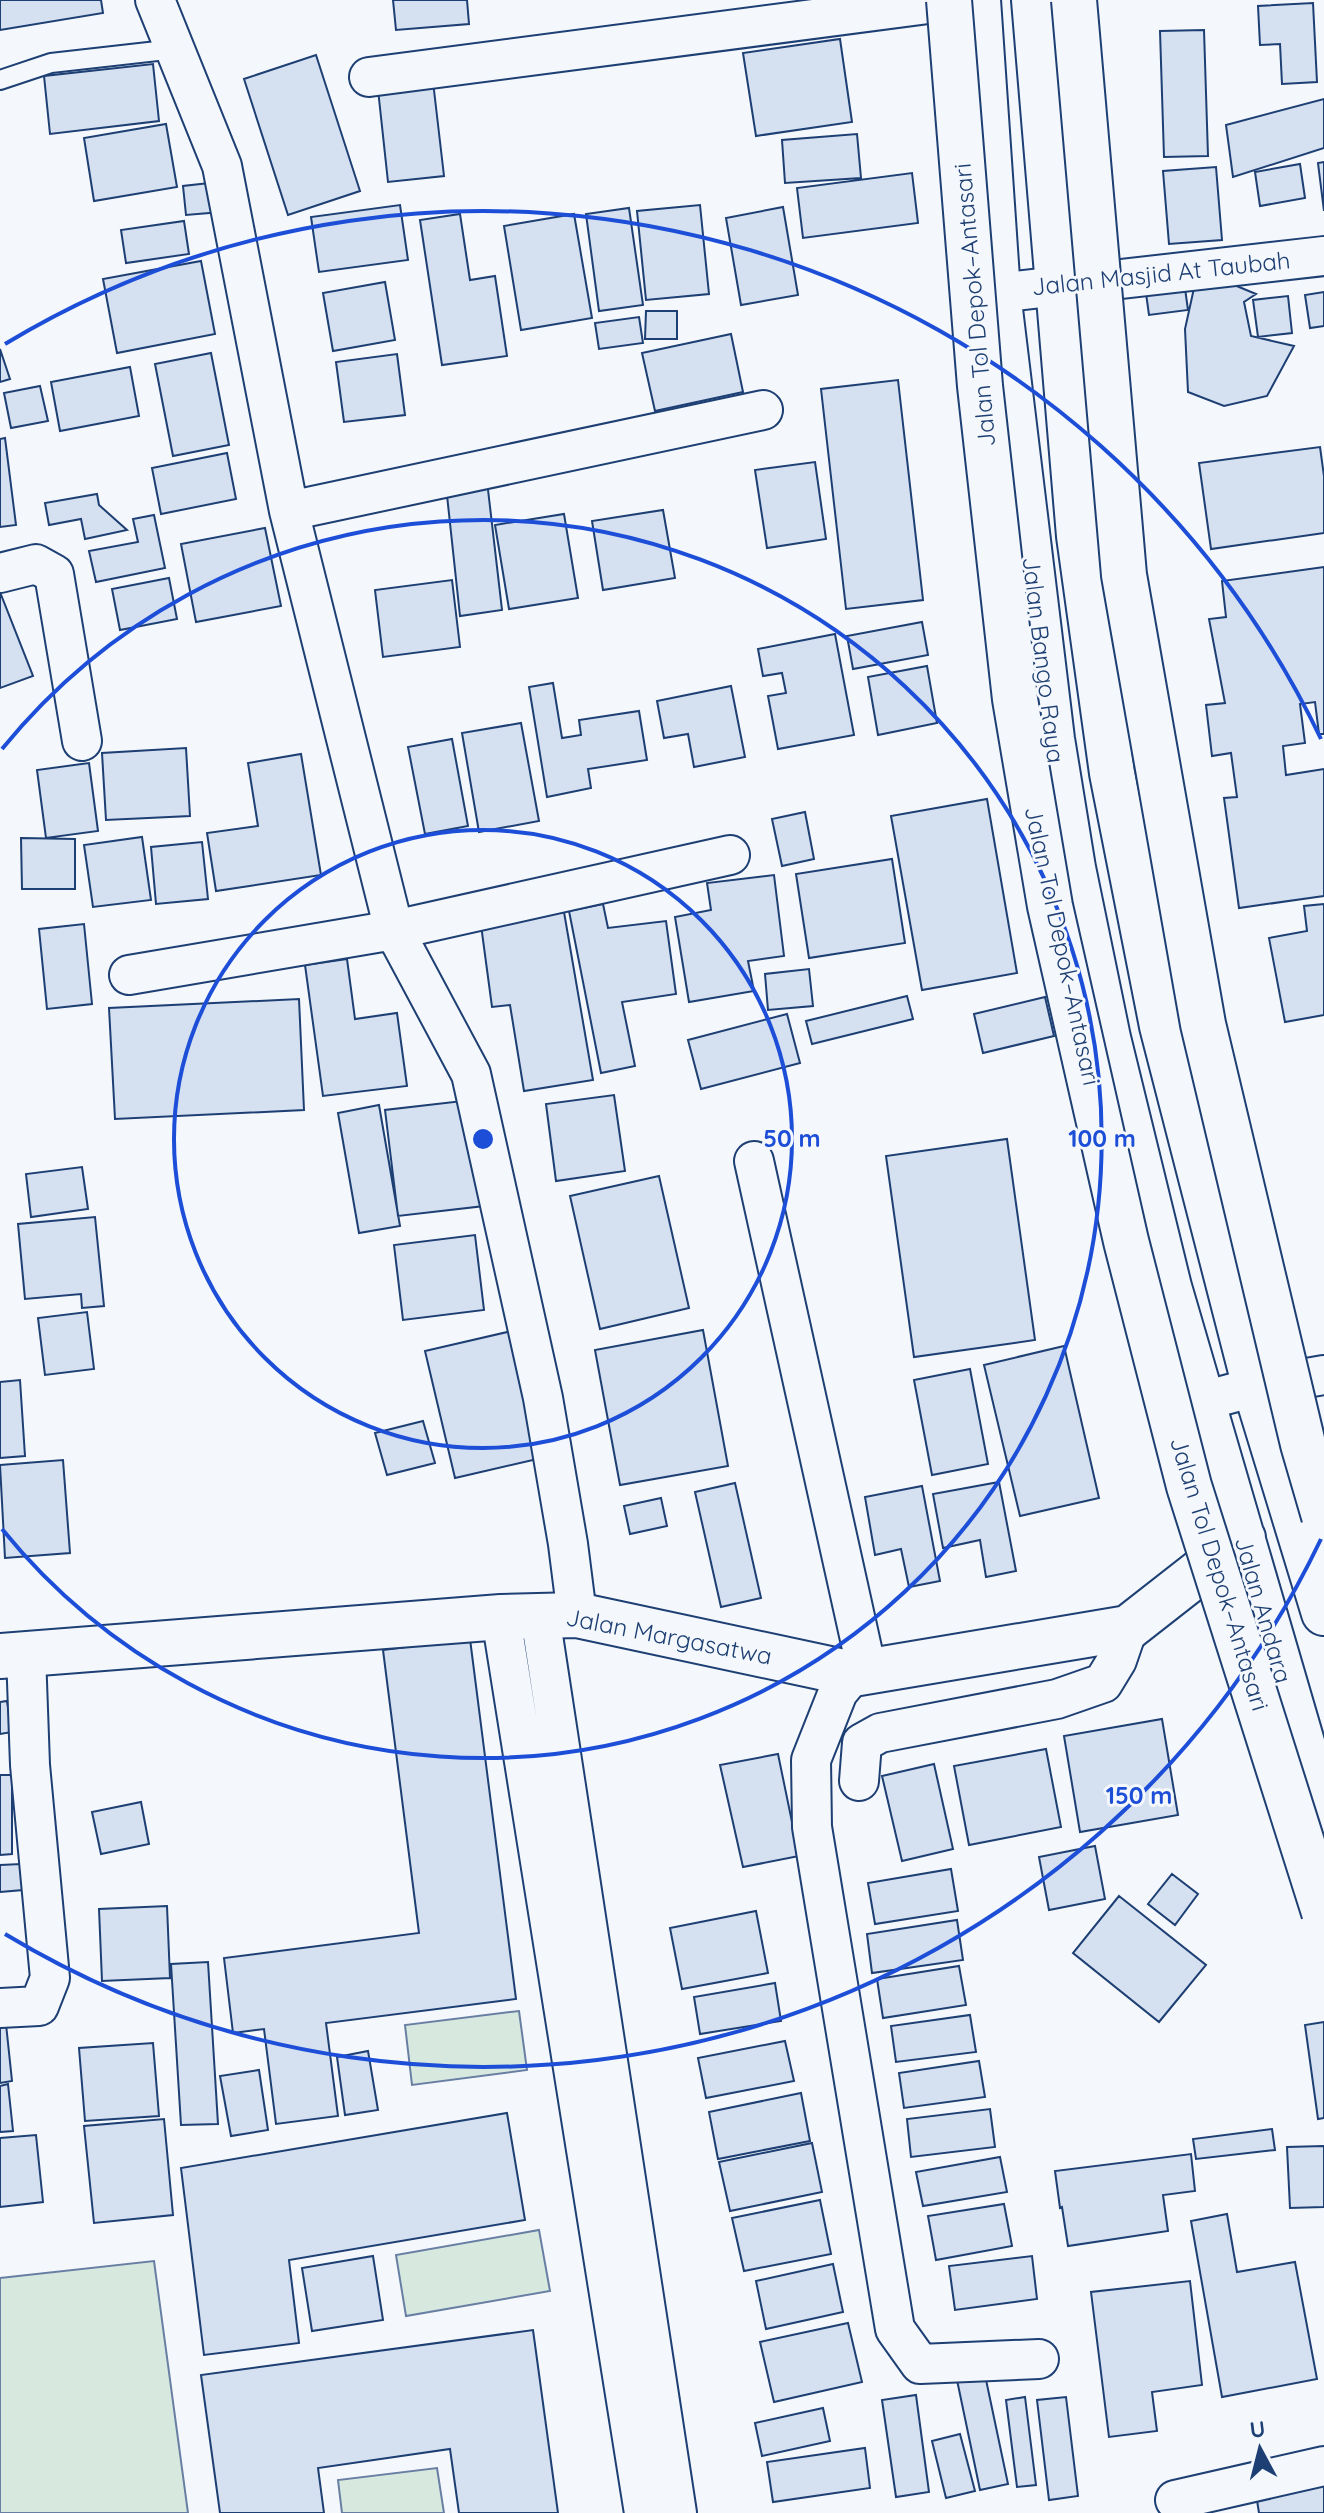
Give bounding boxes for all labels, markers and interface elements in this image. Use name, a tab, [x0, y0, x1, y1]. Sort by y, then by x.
street label: Jalan Tol Depok–Antasari	[947, 162, 1001, 448]
street label: Jalan Masjid At Taubah	[1030, 244, 1292, 302]
street label: Jalan Bango Raya	[1016, 555, 1072, 765]
street label: Jalan Tol Depok–Antasari	[1019, 804, 1107, 1088]
text: 50 m	[763, 1123, 821, 1153]
text: 100 m	[1068, 1123, 1136, 1153]
centre of rings	[469, 1125, 497, 1153]
street label: Jalan Tol Depok–Antasari	[1164, 1433, 1276, 1714]
street label: Jalan Andara	[1229, 1533, 1299, 1686]
street label: Jalan Margasatwa	[564, 1601, 775, 1671]
text: 150 m	[1106, 1780, 1172, 1810]
north arrow	[1220, 2409, 1300, 2489]
text: U	[1248, 2414, 1267, 2444]

